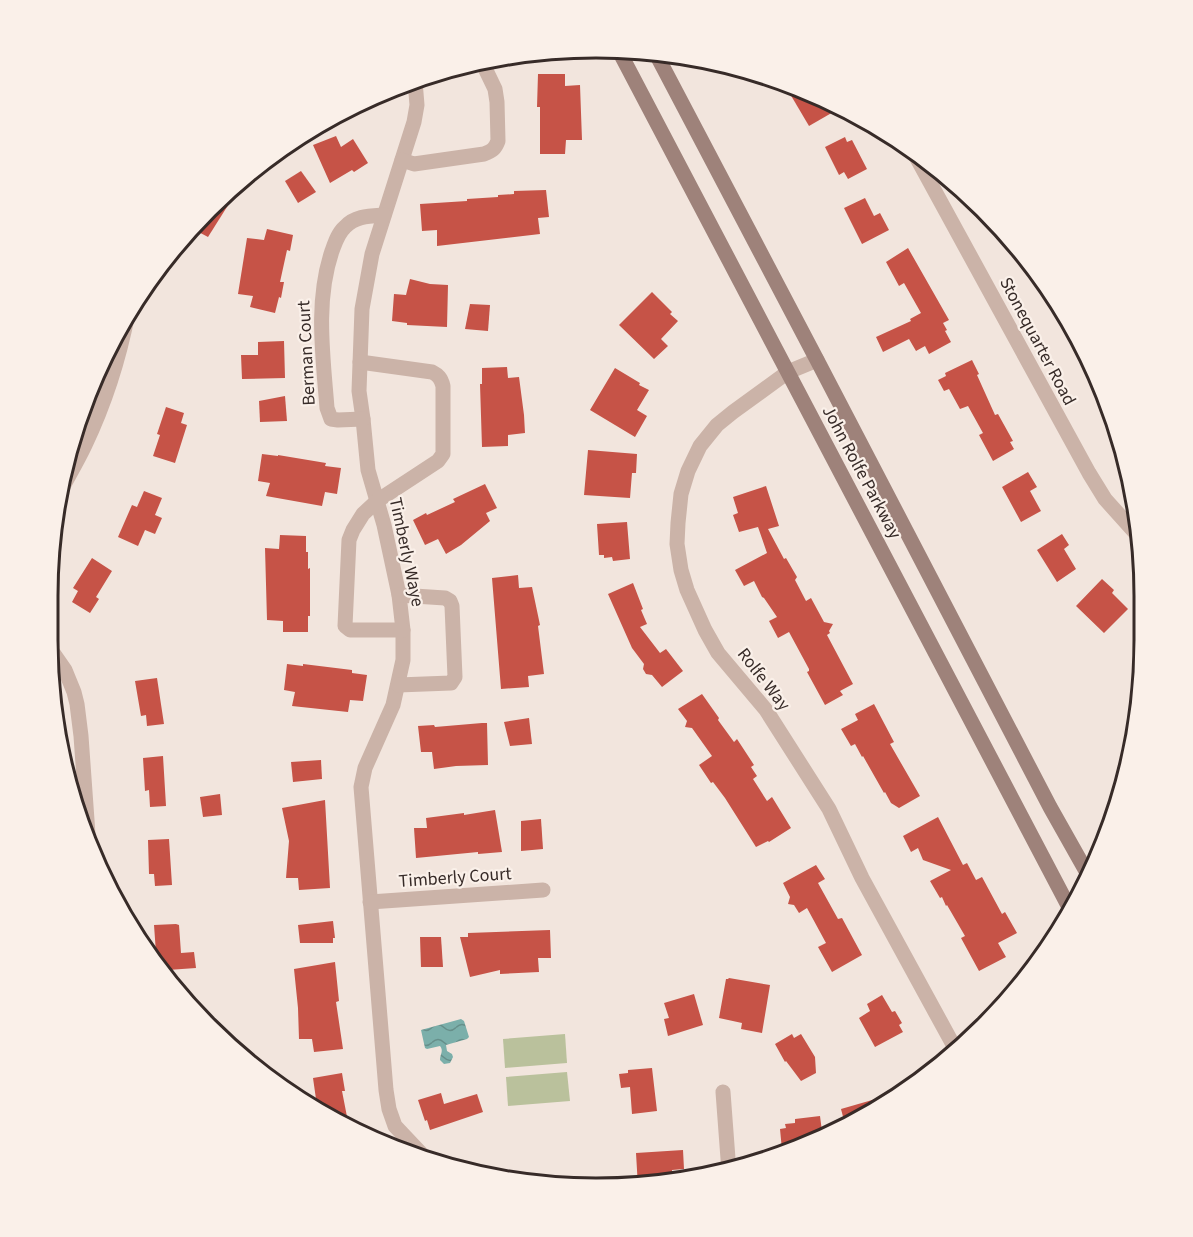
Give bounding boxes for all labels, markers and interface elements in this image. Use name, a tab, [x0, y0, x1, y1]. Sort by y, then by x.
street label: Stonequarter Road	[993, 273, 1082, 410]
street label: Berman Court	[291, 300, 322, 406]
street label: John Rolfe Parkway	[816, 401, 908, 544]
street label: Timberly Waye	[383, 495, 430, 609]
street label: Rolfe Way	[731, 643, 796, 716]
street label: Timberly Court	[398, 861, 512, 894]

